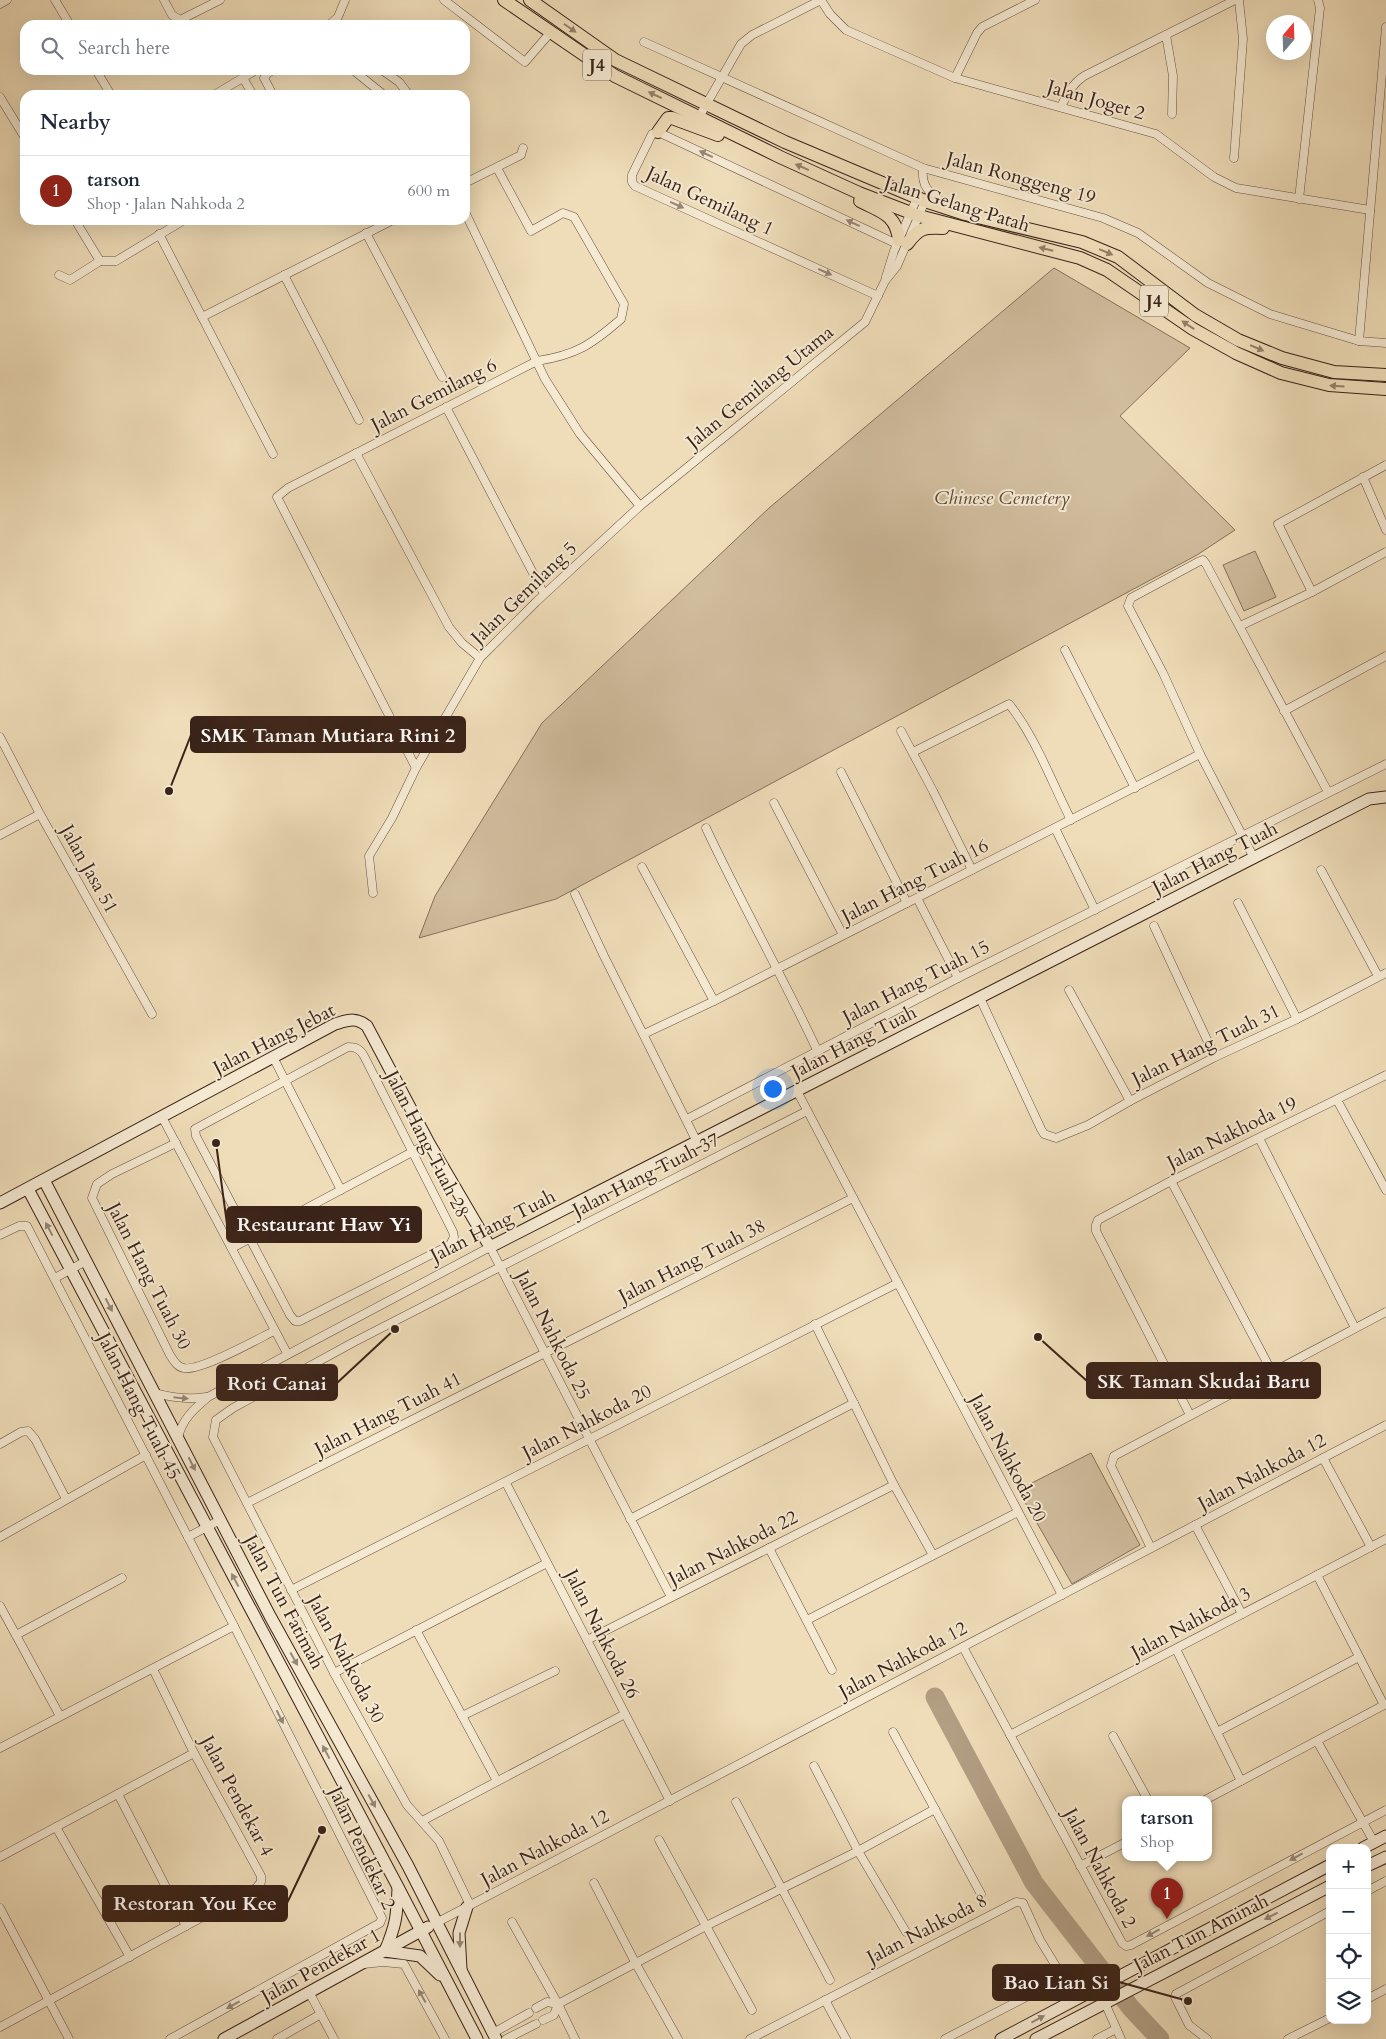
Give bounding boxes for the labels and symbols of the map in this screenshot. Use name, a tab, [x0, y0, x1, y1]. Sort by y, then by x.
north arrow	[1266, 15, 1311, 60]
one-way arrow	[563, 23, 577, 33]
road number: J4	[583, 50, 611, 80]
street label: Jalan Joget 2	[1041, 73, 1148, 126]
one-way arrow	[648, 91, 662, 99]
street label: Jalan Ronggeng 19	[940, 145, 1099, 211]
one-way arrow	[699, 150, 713, 158]
street label: Jalan Gemilang 1	[639, 159, 778, 242]
one-way arrow	[795, 163, 809, 171]
street label: Jalan Gelang Patah	[878, 169, 1034, 239]
one-way arrow	[670, 201, 684, 209]
one-way arrow	[846, 219, 860, 227]
one-way arrow	[1039, 245, 1054, 253]
one-way arrow	[1099, 248, 1113, 256]
one-way arrow	[818, 268, 832, 276]
road number: J4	[1140, 286, 1168, 316]
street label: Jalan Gemilang Utama	[679, 320, 839, 456]
one-way arrow	[1181, 320, 1195, 330]
one-way arrow	[1250, 344, 1264, 352]
street label: Jalan Gemilang 6	[364, 352, 501, 439]
one-way arrow	[1329, 381, 1345, 389]
park label: Chinese Cemetery	[934, 485, 1070, 511]
street label: Jalan Gemilang 5	[463, 536, 583, 652]
callout: SMK Taman Mutiara Rini 2	[191, 717, 465, 752]
text: SMK Taman Mutiara Rini 2	[201, 722, 455, 749]
street label: Jalan Hang Tuah	[1145, 815, 1283, 902]
street label: Jalan Jasa 51	[53, 817, 124, 918]
street label: Jalan Hang Tuah 16	[834, 833, 993, 931]
street label: Jalan Hang Tuah 15	[835, 934, 994, 1032]
street label: Jalan Hang Jebat	[206, 997, 339, 1082]
street label: Jalan Hang Tuah 31	[1125, 998, 1284, 1093]
street label: Jalan Hang Tuah	[784, 999, 922, 1086]
street label: Jalan Hang Tuah 28	[377, 1063, 475, 1222]
your location	[760, 1076, 786, 1102]
street label: Jalan Nakhoda 19	[1160, 1090, 1302, 1177]
street label: Jalan Hang Tuah 37	[565, 1127, 724, 1225]
street label: Jalan Hang Tuah	[423, 1183, 561, 1270]
street label: Jalan Hang Tuah 30	[99, 1195, 197, 1354]
callout: Restaurant Haw Yi	[227, 1207, 421, 1242]
text: Restaurant Haw Yi	[237, 1211, 411, 1238]
street label: Jalan Hang Tuah 38	[611, 1213, 770, 1311]
one-way arrow	[45, 1222, 53, 1236]
street label: Jalan Nahkoda 25	[508, 1263, 597, 1404]
one-way arrow	[105, 1297, 113, 1312]
street label: Jalan Hang Tuah 45	[89, 1325, 187, 1484]
callout: SK Taman Skudai Baru	[1087, 1363, 1320, 1398]
callout: Roti Canai	[217, 1365, 337, 1400]
street label: Jalan Hang Tuah 41	[307, 1366, 466, 1464]
text: SK Taman Skudai Baru	[1097, 1368, 1311, 1395]
text: Roti Canai	[227, 1370, 327, 1397]
street label: Jalan Nahkoda 20	[515, 1378, 656, 1467]
street label: Jalan Nahkoda 20	[962, 1387, 1053, 1527]
one-way arrow	[174, 1394, 190, 1402]
street label: Jalan Nahkoda 12	[1191, 1427, 1331, 1518]
one-way arrow	[188, 1457, 196, 1472]
street label: Jalan Nahkoda 22	[661, 1504, 802, 1593]
street label: Jalan Tun Fatimah	[236, 1527, 331, 1674]
street label: Jalan Nahkoda 26	[557, 1562, 646, 1703]
one-way arrow	[231, 1572, 239, 1587]
street label: Jalan Nahkoda 3	[1124, 1581, 1255, 1667]
street label: Jalan Nahkoda 30	[300, 1588, 391, 1728]
street label: Jalan Nahkoda 12	[832, 1615, 972, 1706]
one-way arrow	[289, 1652, 298, 1666]
one-way arrow	[276, 1709, 284, 1724]
street label: Jalan Pendekar 4	[193, 1728, 280, 1861]
one-way arrow	[322, 1744, 330, 1759]
street label: Jalan Pendekar 2	[321, 1779, 402, 1914]
one-way arrow	[368, 1794, 376, 1809]
street label: Jalan Nahkoda 2	[1056, 1801, 1143, 1933]
street label: Jalan Nahkoda 12	[474, 1803, 614, 1894]
one-way arrow	[1289, 1853, 1304, 1861]
pin: 1	[1151, 1878, 1183, 1919]
callout: Restoran You Kee	[103, 1886, 287, 1921]
street label: Jalan Nahkoda 8	[860, 1887, 992, 1972]
street label: Jalan Tun Aminah	[1126, 1888, 1273, 1980]
text: Restoran You Kee	[113, 1890, 277, 1917]
one-way arrow	[1264, 1912, 1278, 1920]
street label: Jalan Pendekar 1	[254, 1922, 386, 2011]
one-way arrow	[1145, 1929, 1160, 1937]
one-way arrow	[456, 1932, 464, 1948]
callout: Bao Lian Si	[993, 1965, 1119, 2000]
text: Bao Lian Si	[1003, 1969, 1109, 1996]
one-way arrow	[418, 1989, 426, 2004]
one-way arrow	[226, 2001, 240, 2009]
one-way arrow	[1031, 2015, 1046, 2023]

